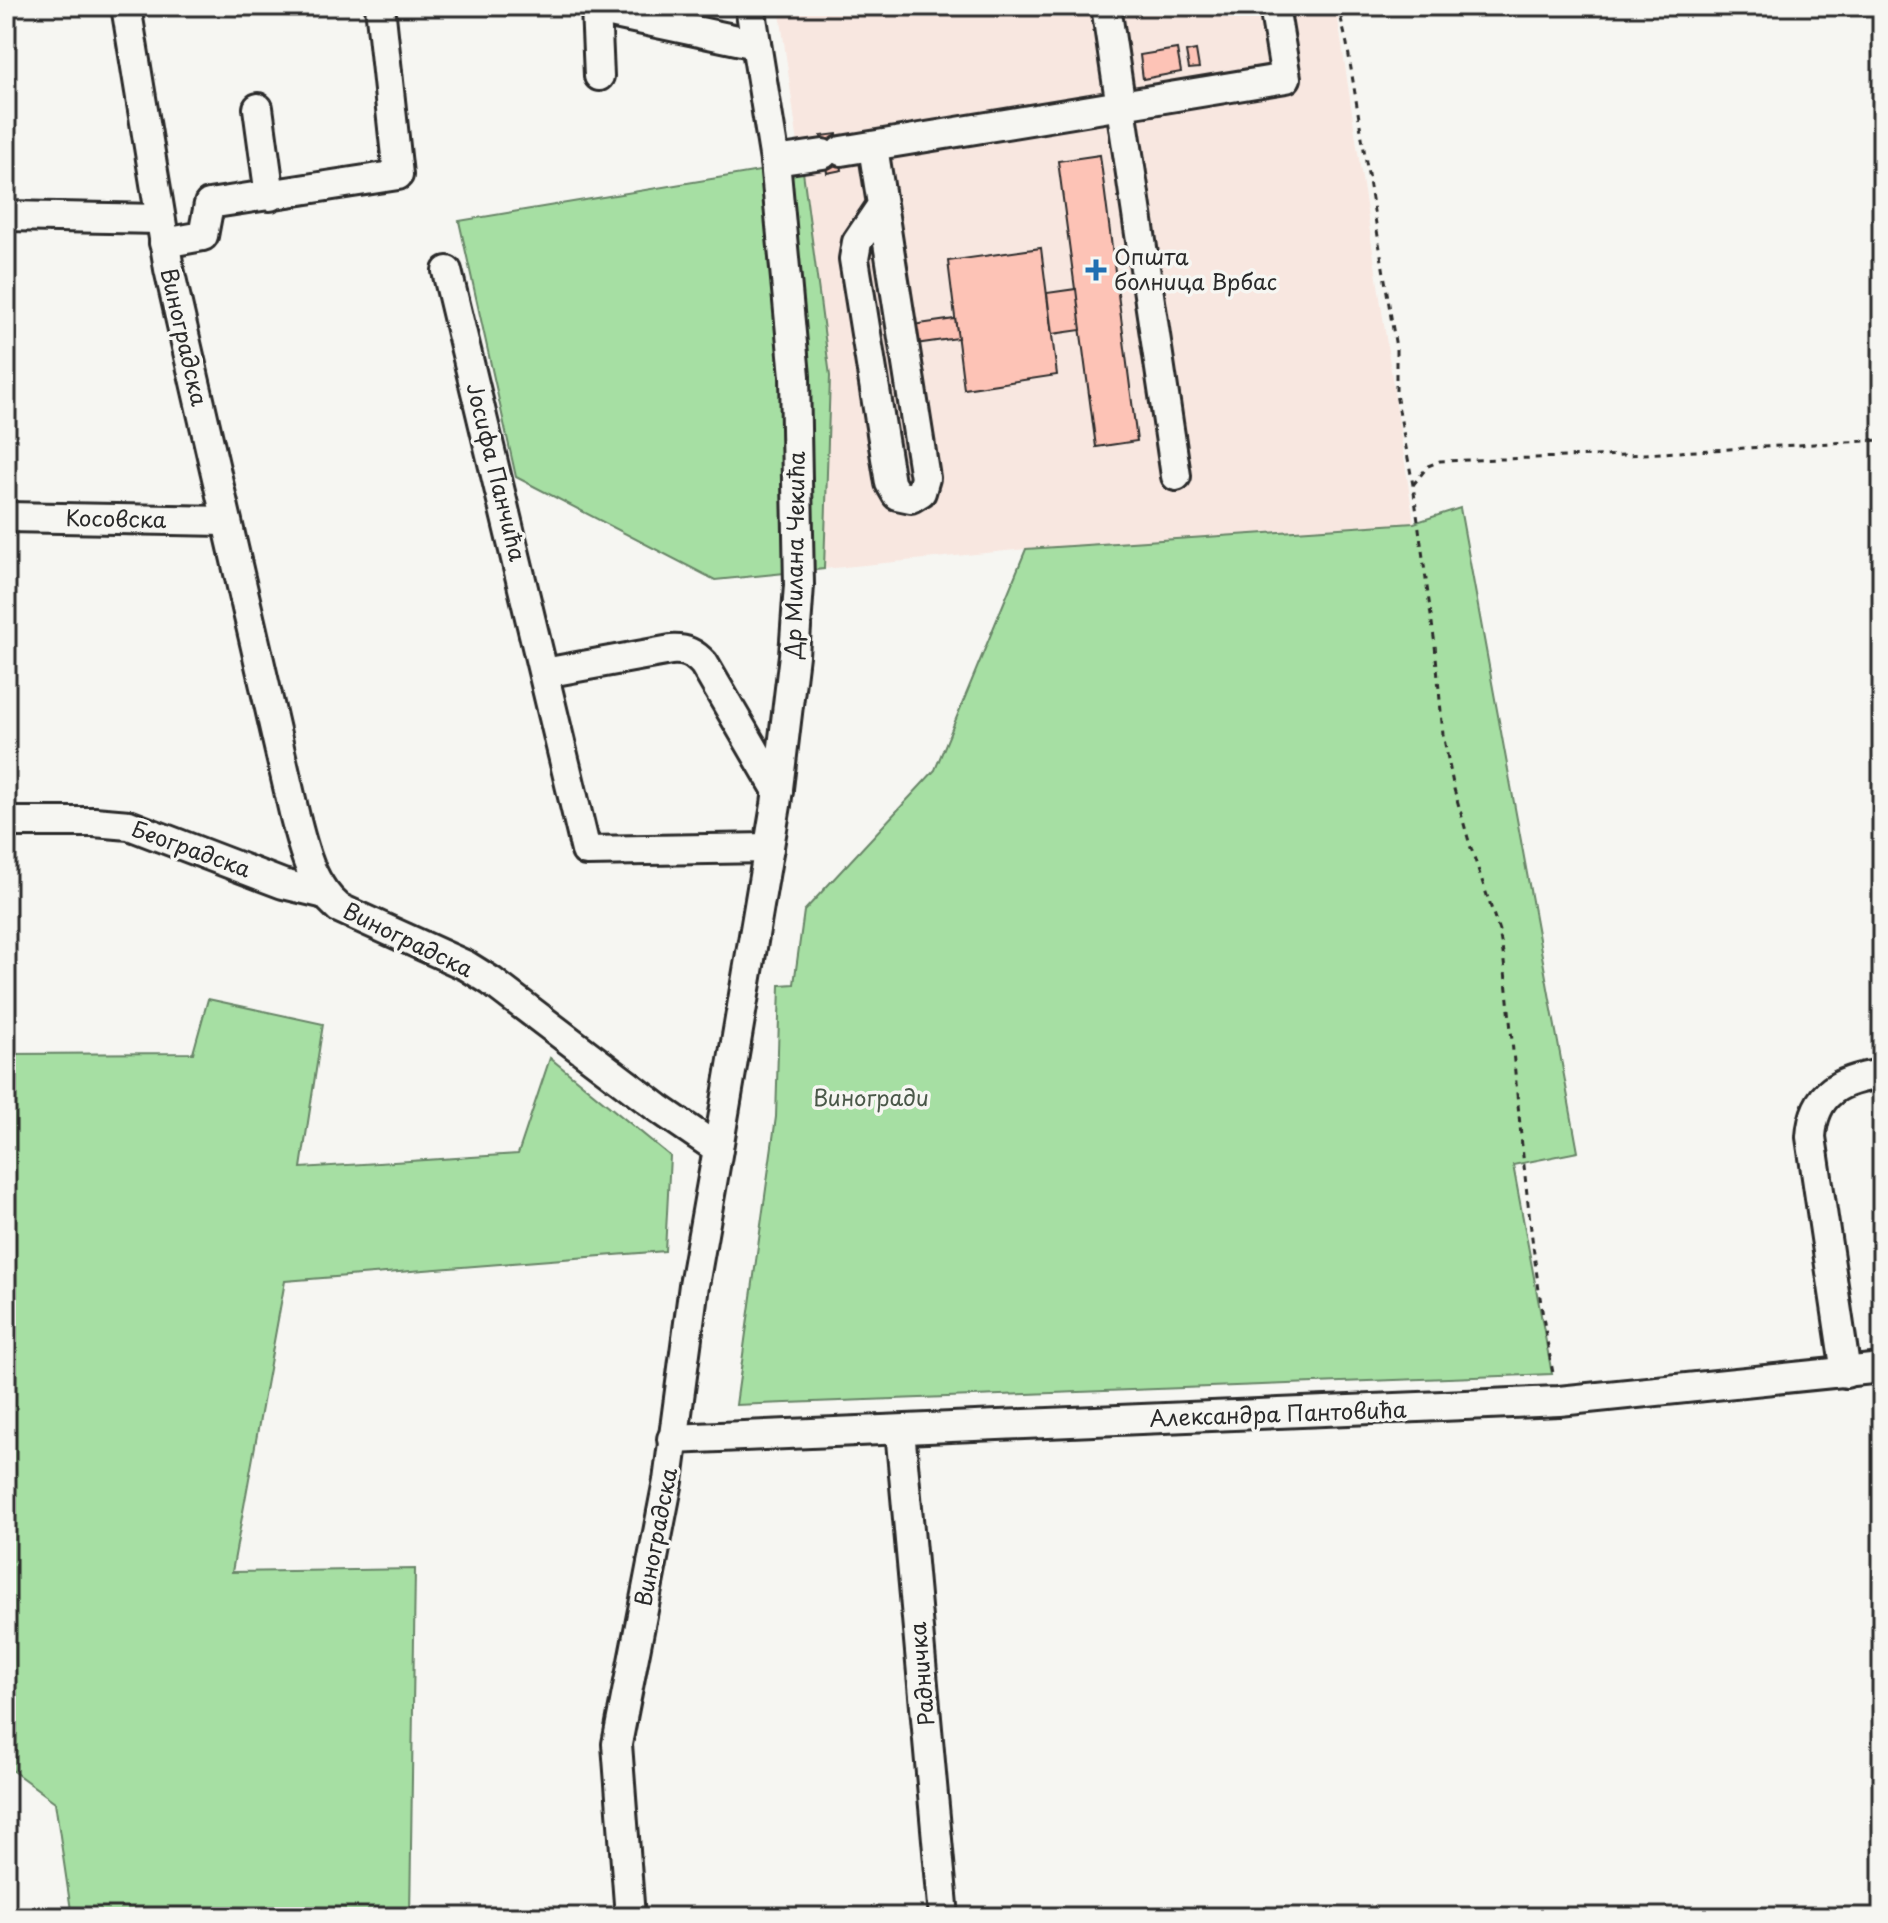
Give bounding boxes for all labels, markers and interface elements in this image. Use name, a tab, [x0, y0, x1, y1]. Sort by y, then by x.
place label: Општа болница Врбас	[1114, 239, 1277, 297]
marker: Општа болница Врбас	[1085, 259, 1107, 281]
street label: Виноградска	[154, 264, 217, 409]
street label: Јосифа Панчића	[459, 379, 536, 564]
street label: Др Милана Чекића	[775, 451, 812, 660]
street label: Косовска	[65, 500, 167, 535]
street label: Београдска	[127, 811, 256, 885]
street label: Виноградска	[338, 893, 479, 984]
park label: Виногради	[813, 1080, 929, 1113]
street label: Александра Пантовића	[1149, 1392, 1407, 1433]
street label: Виноградска	[625, 1464, 684, 1609]
street label: Радничка	[900, 1621, 941, 1727]

